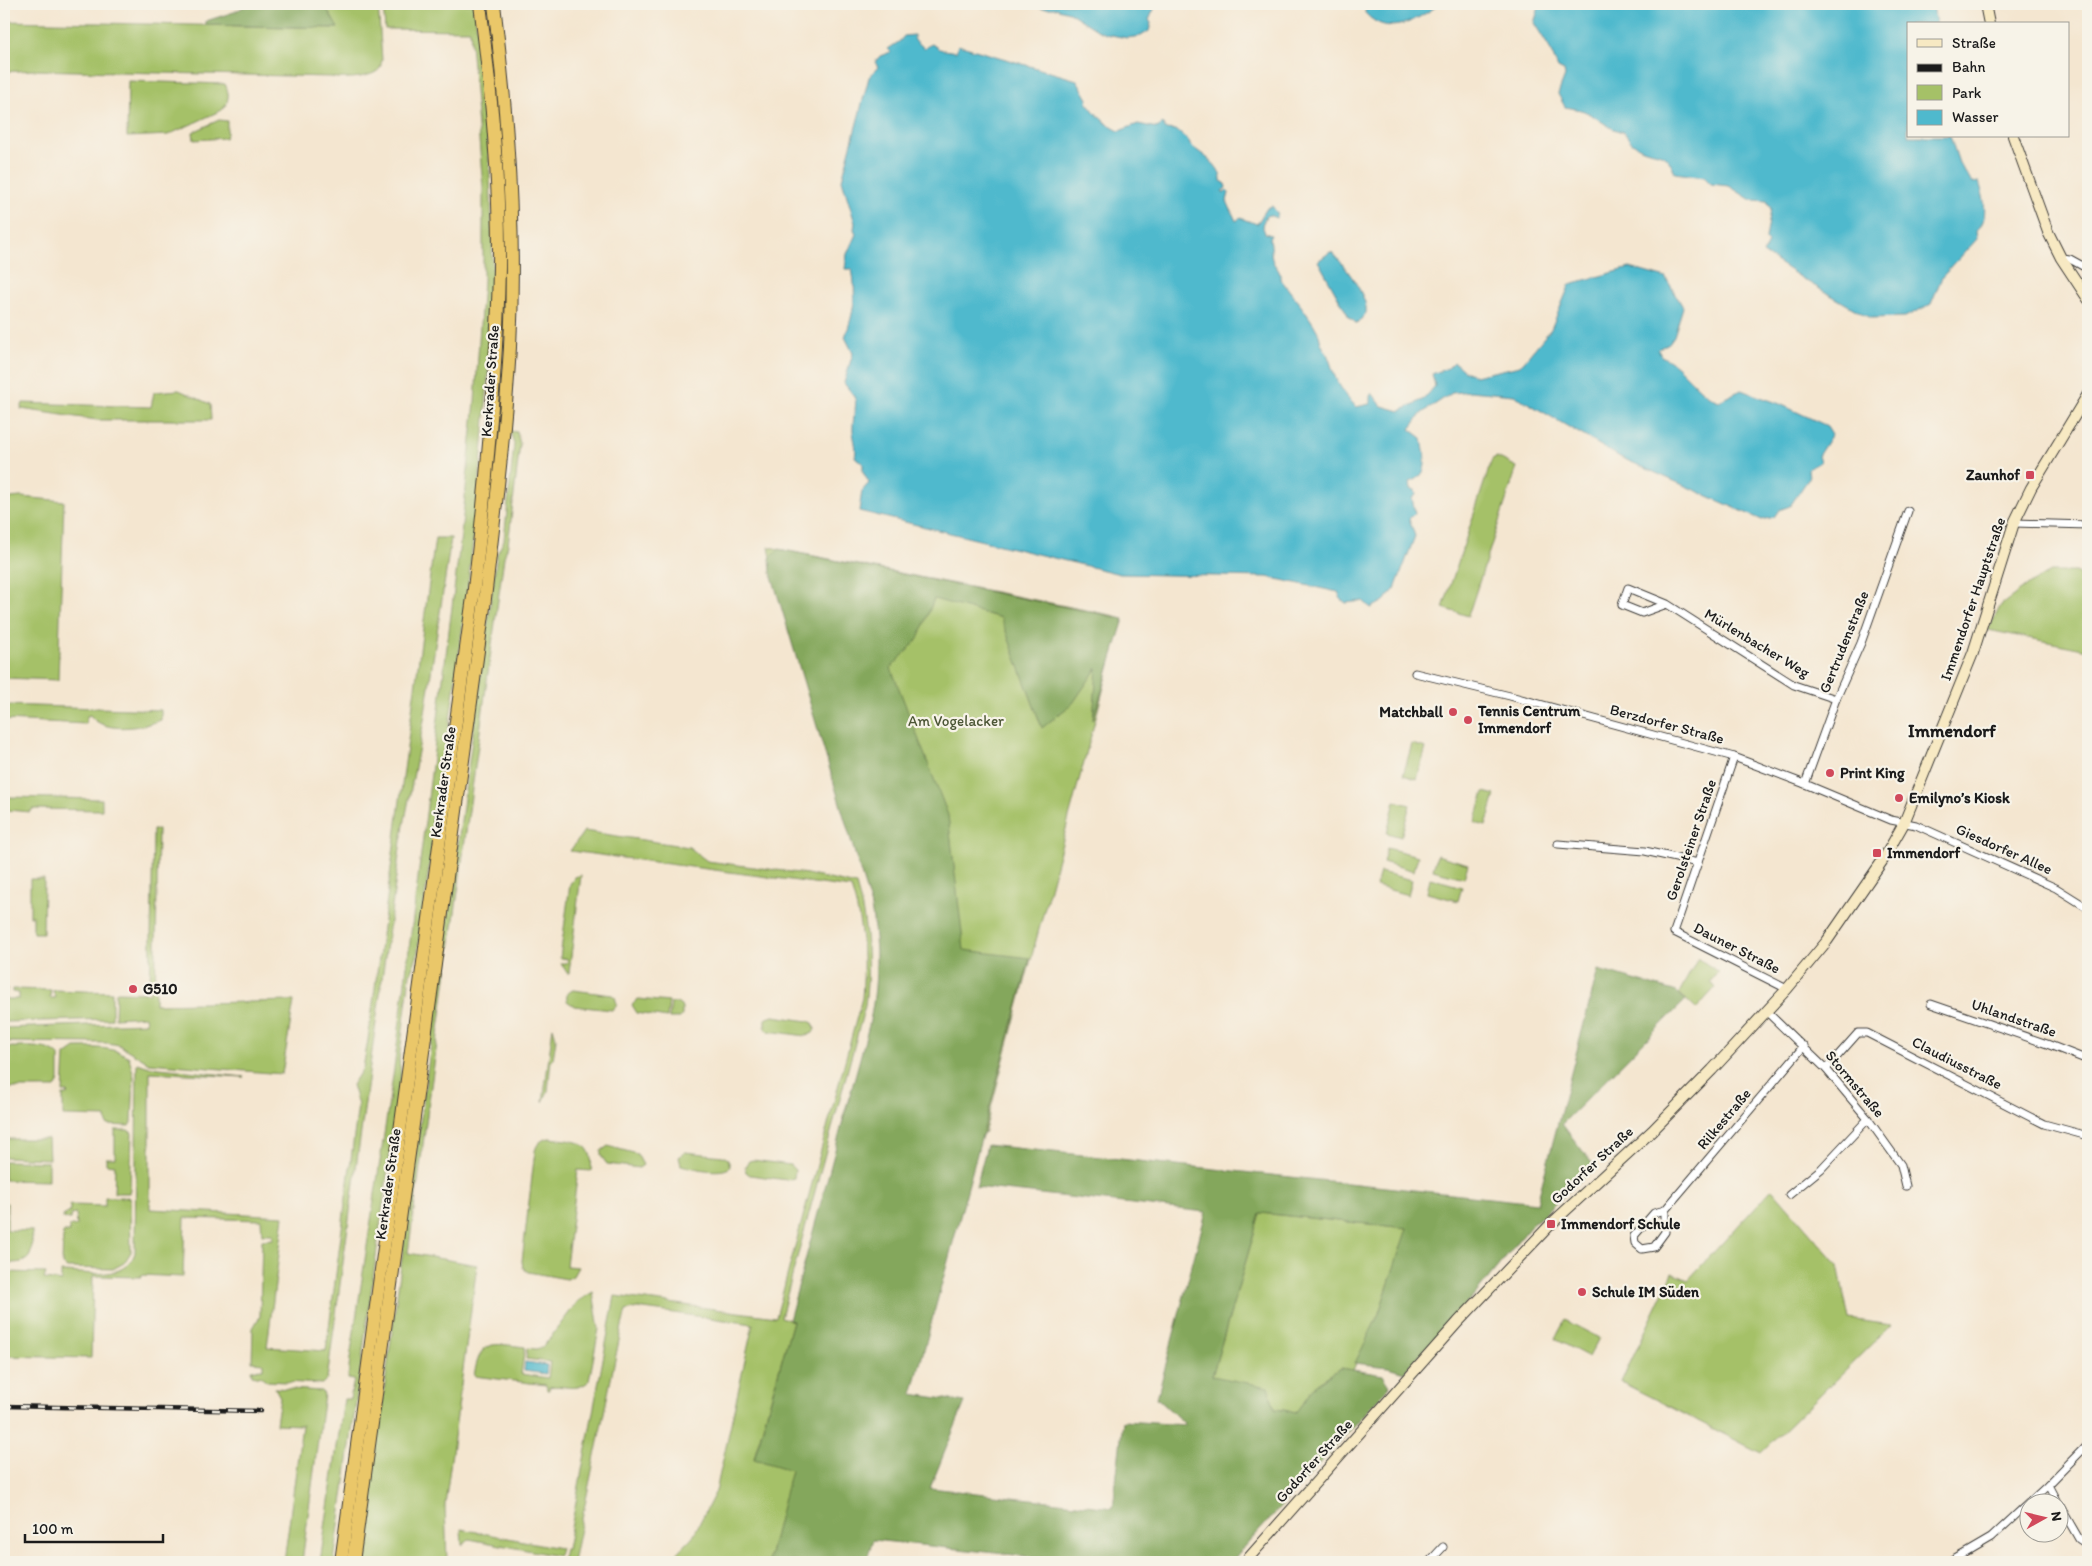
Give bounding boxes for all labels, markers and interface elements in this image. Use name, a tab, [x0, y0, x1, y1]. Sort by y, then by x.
legend	[1907, 22, 2070, 138]
text: Straße	[1952, 34, 1996, 52]
text: Bahn	[1952, 58, 1986, 76]
text: Park	[1952, 84, 1982, 102]
text: Wasser	[1952, 108, 1999, 126]
street label: Kerkrader Straße	[477, 324, 503, 438]
place label: Zaunhof	[1966, 466, 2020, 484]
marker: Zaunhof	[2024, 469, 2036, 481]
street label: Immendorfer Hauptstraße	[1937, 515, 2009, 683]
street label: Gertrudenstraße	[1815, 588, 1873, 696]
street label: Mürlenbacher Weg	[1701, 604, 1813, 682]
street label: Berzdorfer Straße	[1608, 700, 1726, 748]
place label: Tennis Centrum Immendorf	[1477, 702, 1581, 737]
place label: Matchball	[1379, 703, 1444, 721]
marker: Matchball	[1447, 706, 1459, 718]
park label: Am Vogelacker	[908, 712, 1004, 730]
marker: Tennis Centrum Immendorf	[1462, 714, 1474, 726]
district label: Immendorf	[1908, 720, 1997, 742]
street label: Kerkrader Straße	[426, 725, 460, 839]
place label: Print King	[1840, 764, 1905, 783]
marker: Print King	[1824, 767, 1836, 779]
street label: Gerolsteiner Straße	[1662, 777, 1720, 903]
place label: Emilyno’s Kiosk	[1909, 789, 2010, 808]
marker: Emilyno’s Kiosk	[1893, 792, 1905, 804]
street label: Giesdorfer Allee	[1953, 820, 2055, 878]
place label: Immendorf	[1887, 844, 1961, 862]
marker: Immendorf	[1871, 847, 1883, 859]
street label: Dauner Straße	[1691, 918, 1783, 978]
place label: G510	[143, 980, 177, 998]
marker: G510	[127, 983, 139, 995]
street label: Uhlandstraße	[1969, 995, 2059, 1041]
street label: Claudiusstraße	[1909, 1033, 2005, 1093]
street label: Stormstraße	[1822, 1047, 1888, 1121]
street label: Rilkestraße	[1693, 1085, 1755, 1153]
street label: Godorfer Straße	[1547, 1122, 1637, 1208]
street label: Kerkrader Straße	[371, 1127, 405, 1241]
place label: Immendorf Schule	[1561, 1215, 1680, 1233]
marker: Immendorf Schule	[1545, 1218, 1557, 1230]
place label: Schule IM Süden	[1592, 1283, 1700, 1301]
marker: Schule IM Süden	[1576, 1286, 1588, 1298]
street label: Godorfer Straße	[1272, 1416, 1356, 1506]
north arrow	[2020, 1494, 2070, 1544]
text: N	[2047, 1510, 2065, 1522]
scale bar	[25, 1511, 162, 1543]
text: 100 m	[32, 1520, 74, 1538]

